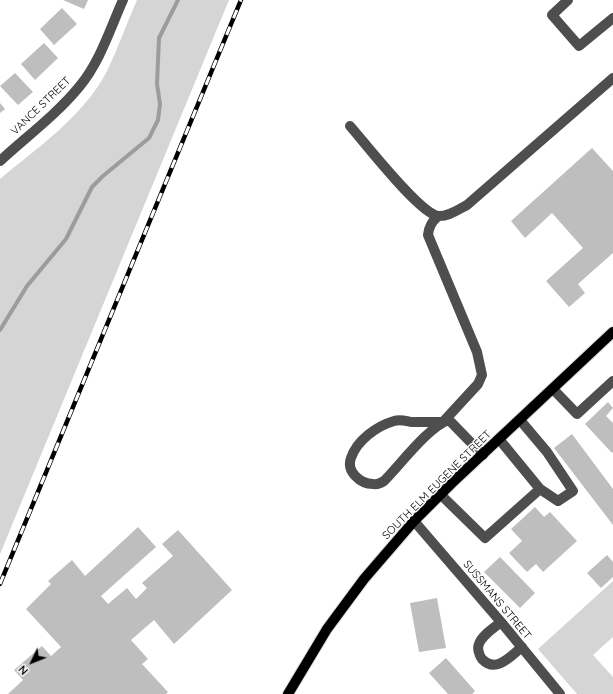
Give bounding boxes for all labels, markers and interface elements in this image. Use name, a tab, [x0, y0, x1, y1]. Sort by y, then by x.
street label: VANCE STREET	[8, 74, 74, 138]
street label: SOUTH ELM EUGENE STREET	[380, 428, 494, 542]
street label: SUSSMANS STREET	[460, 558, 534, 642]
north arrow	[12, 642, 52, 682]
text: N	[15, 662, 31, 678]

